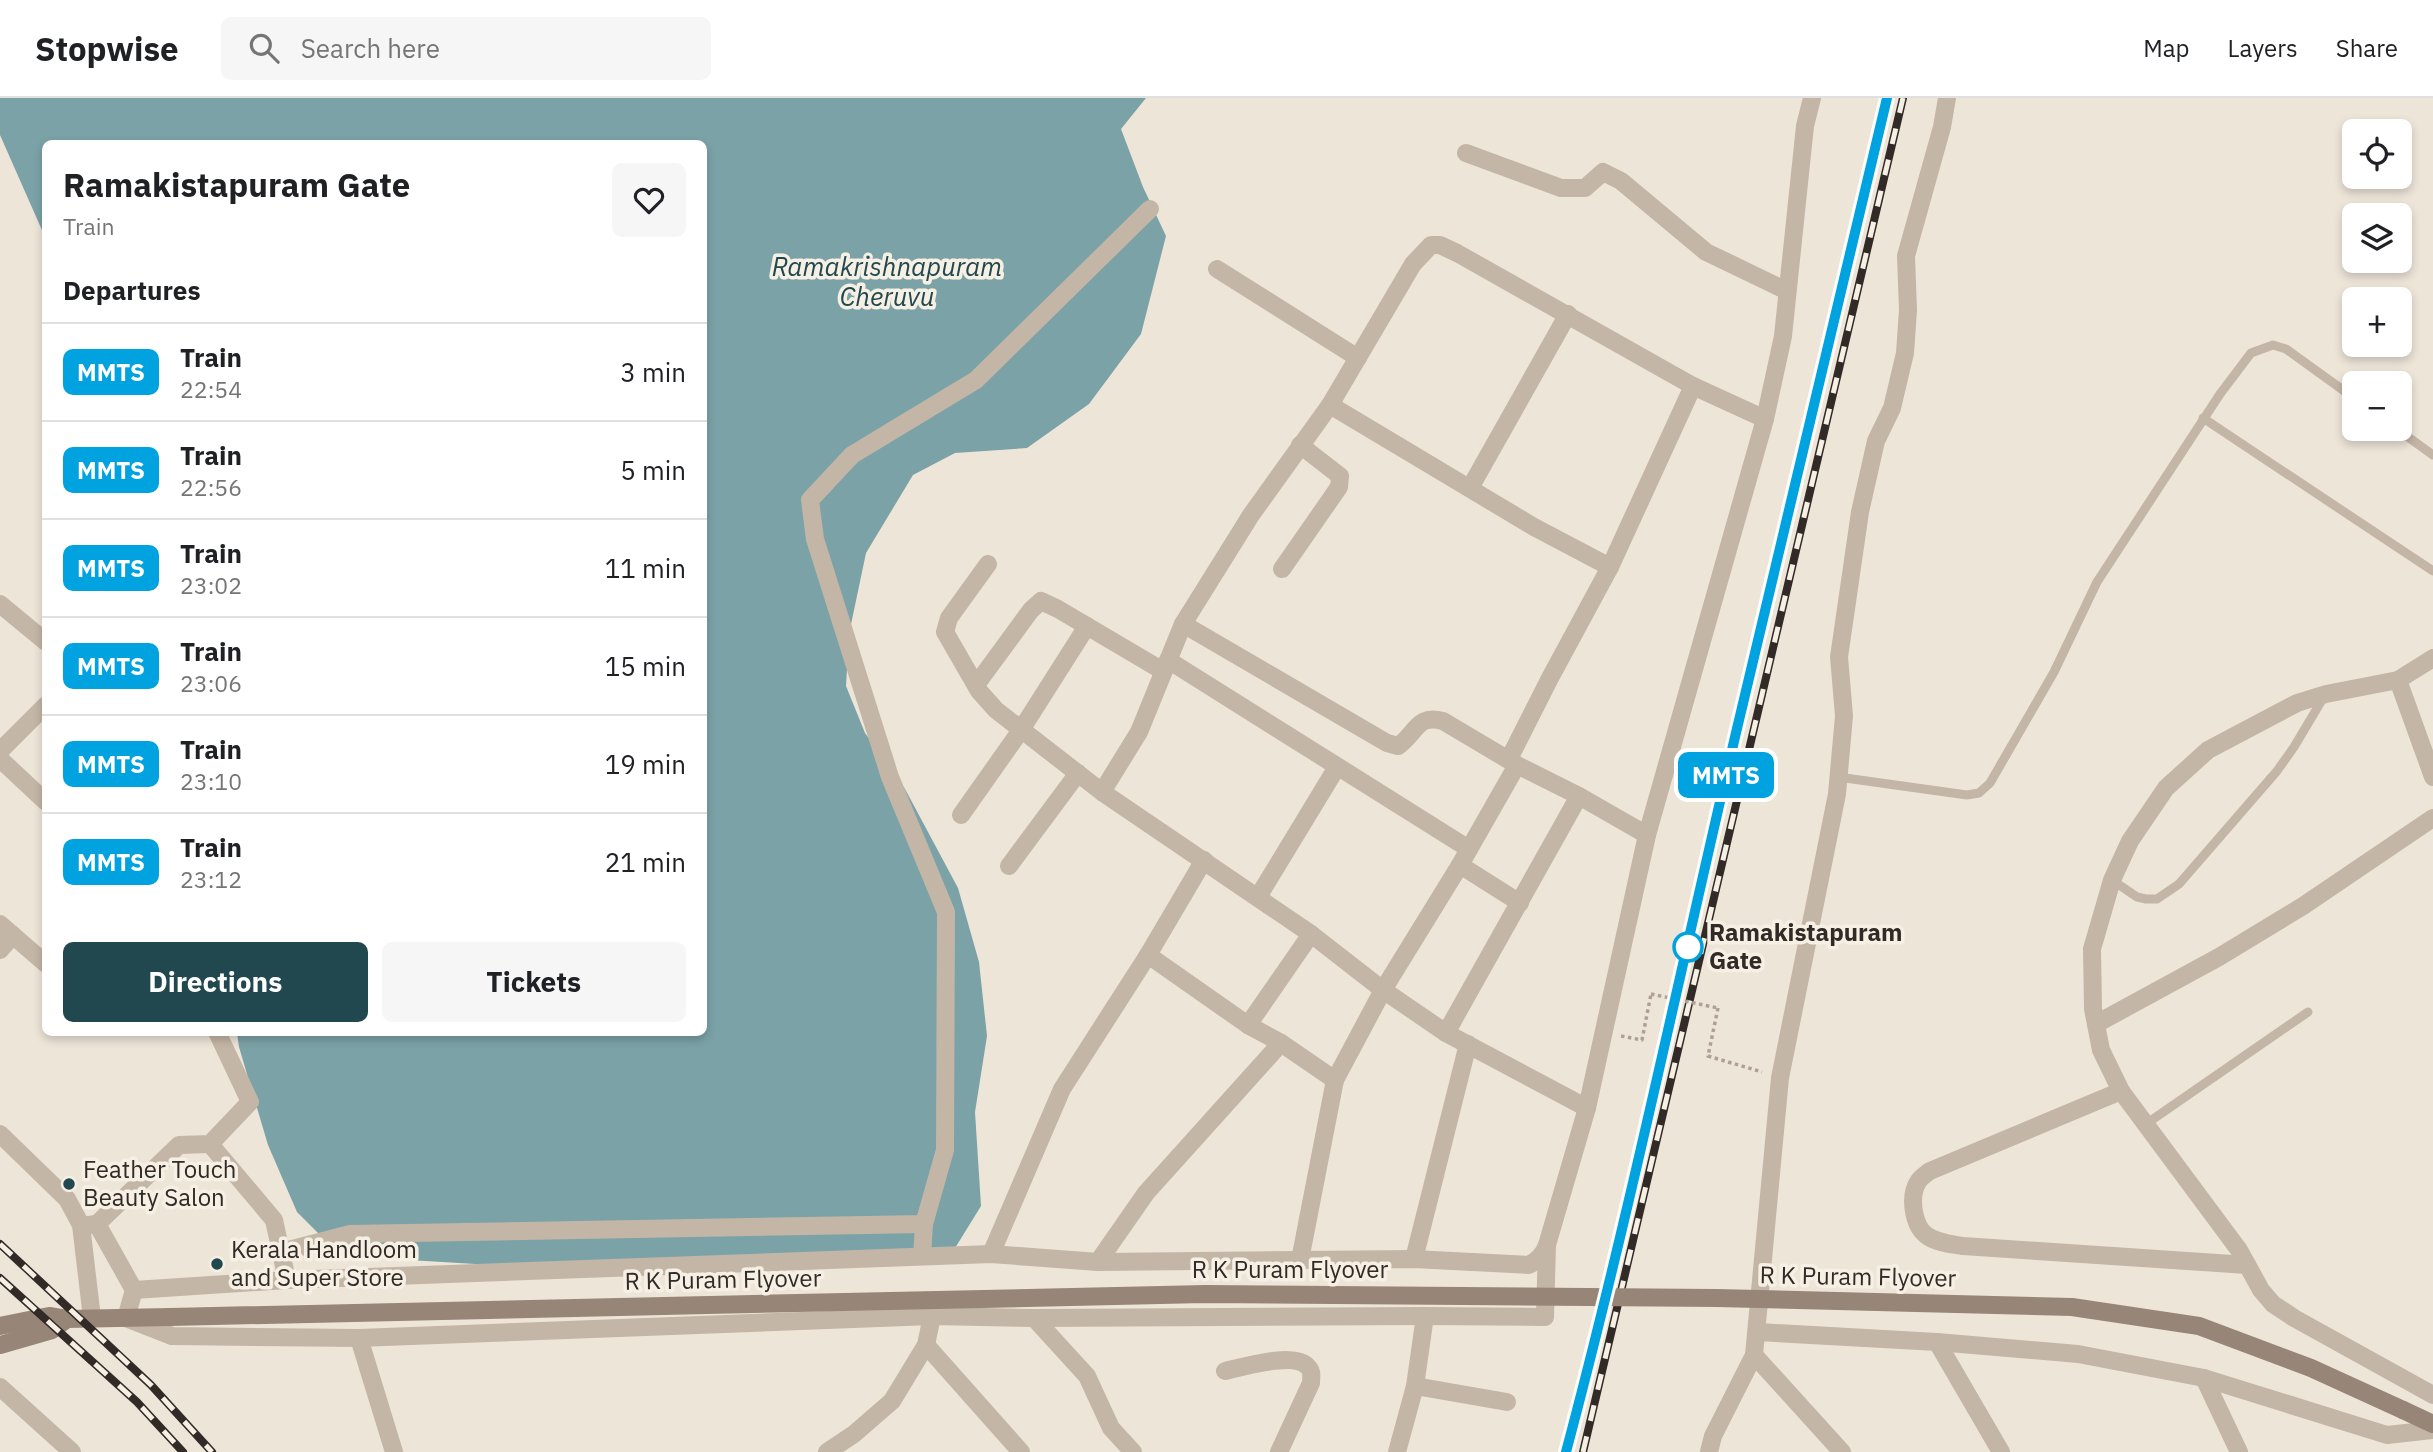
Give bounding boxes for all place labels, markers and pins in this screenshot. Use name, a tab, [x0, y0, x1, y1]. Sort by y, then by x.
place label: Ramakistapuram Gate	[1709, 916, 1903, 976]
marker: Ramakistapuram Gate	[1673, 932, 1703, 962]
place label: Feather Touch Beauty Salon	[83, 1153, 236, 1213]
marker: Feather Touch Beauty Salon	[61, 1176, 77, 1192]
place label: Kerala Handloom and Super Store	[231, 1233, 417, 1293]
marker: Kerala Handloom and Super Store	[209, 1256, 225, 1272]

